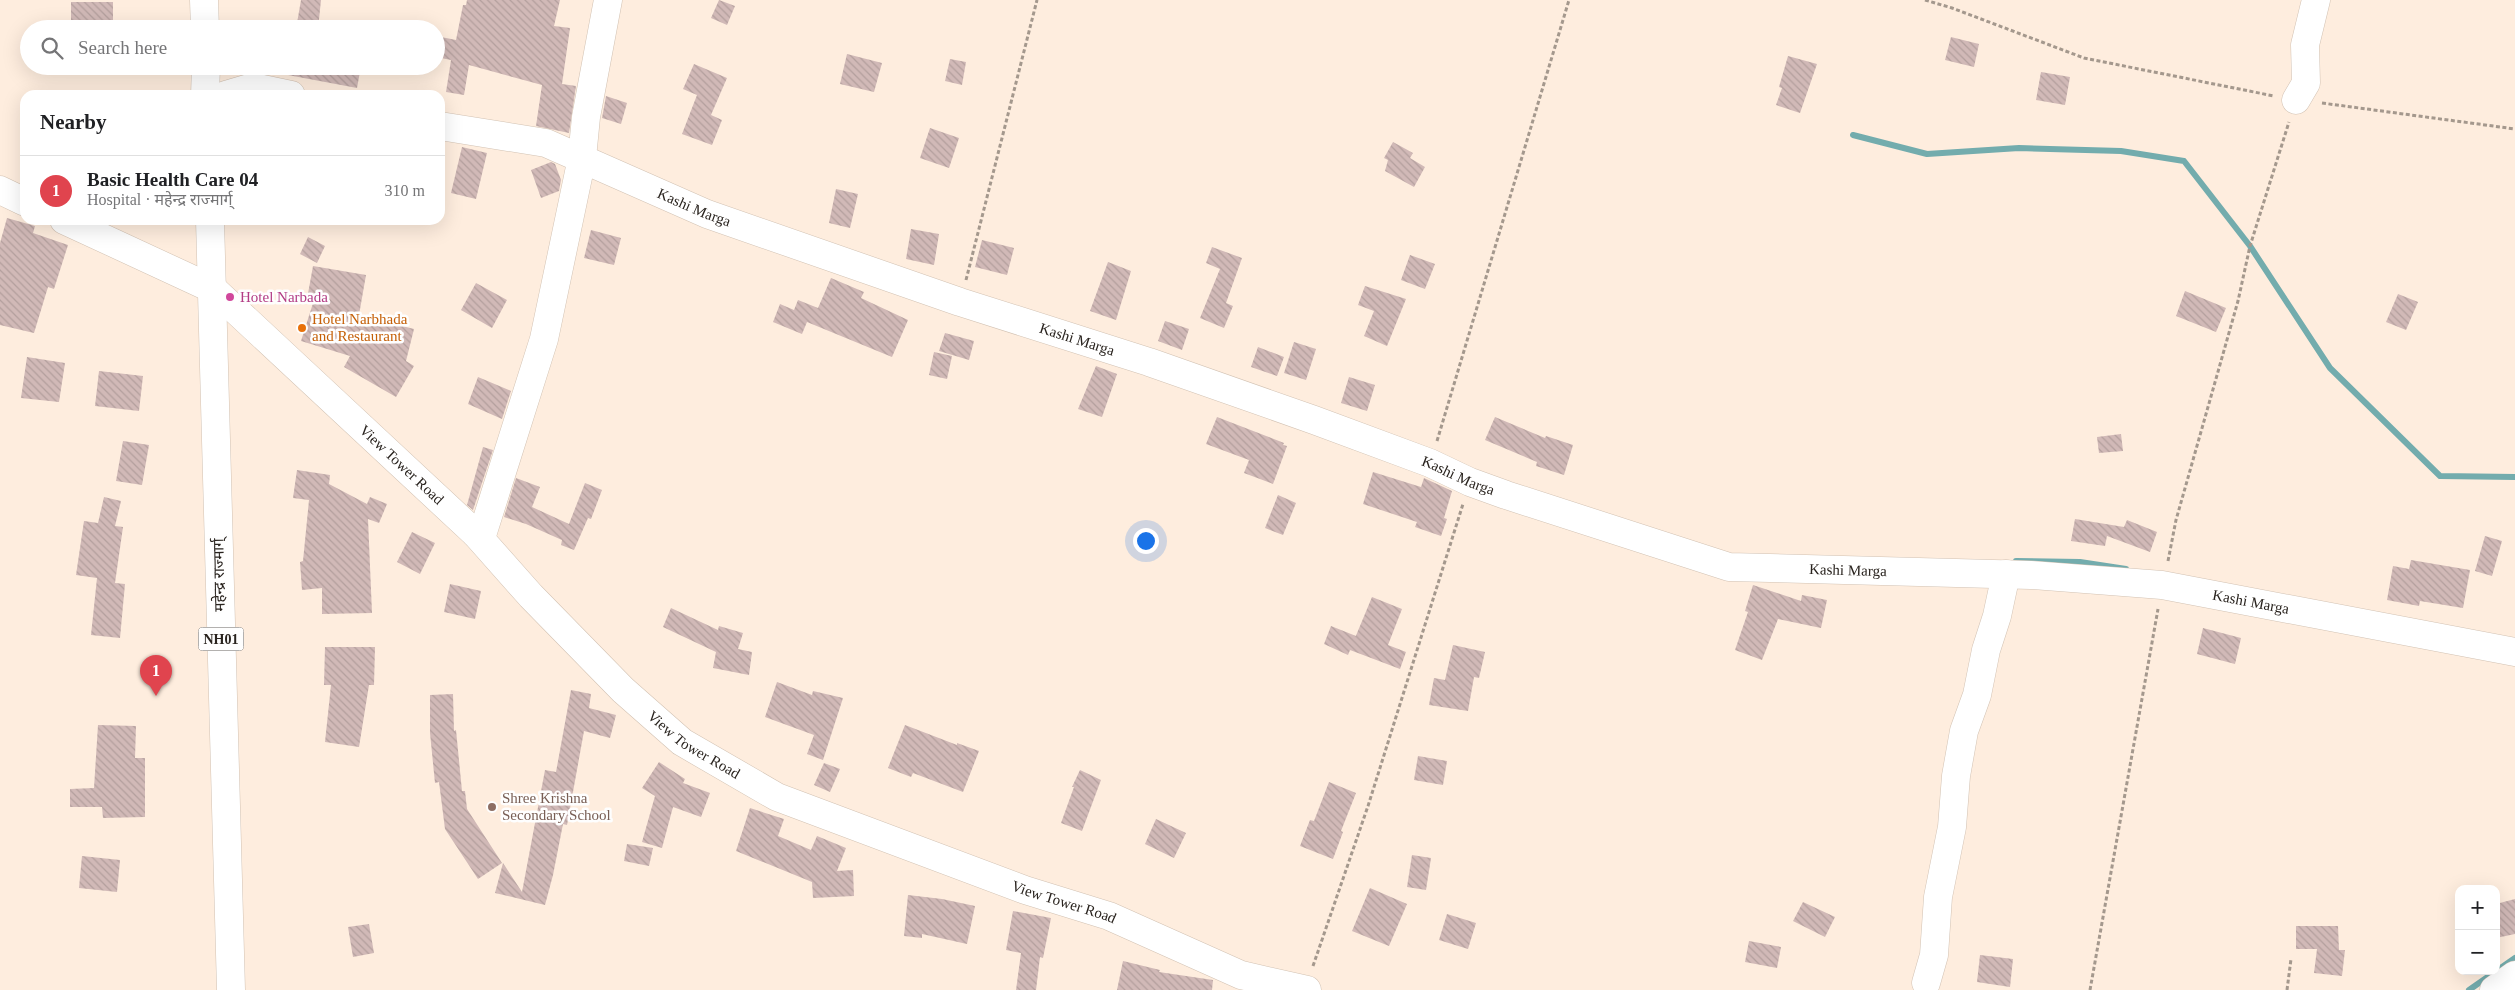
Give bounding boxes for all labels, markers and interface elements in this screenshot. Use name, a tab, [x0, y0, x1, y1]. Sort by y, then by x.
search box	[20, 20, 445, 75]
icon: search	[38, 34, 66, 62]
text: Search here	[78, 37, 167, 58]
text: Nearby	[40, 110, 107, 134]
text: Basic Health Care 04	[87, 169, 258, 190]
text: 1	[52, 182, 60, 199]
text: 310 m	[385, 182, 425, 199]
street label: Kashi Marga	[655, 185, 733, 230]
text: Hospital · महेन्द्र राज्मार्ग्	[87, 191, 233, 208]
place label: Hotel Narbada	[240, 289, 328, 305]
marker: Hotel Narbada	[224, 291, 236, 303]
place label: Hotel Narbhada and Restaurant	[312, 311, 408, 344]
street label: Kashi Marga	[1038, 320, 1117, 359]
marker: Hotel Narbhada and Restaurant	[296, 322, 308, 334]
street label: View Tower Road	[356, 422, 447, 508]
street label: Kashi Marga	[1420, 453, 1497, 498]
your location	[1133, 528, 1159, 554]
street label: महेन्द्र राज्मार्ग्	[209, 536, 230, 612]
street label: Kashi Marga	[1809, 561, 1887, 579]
street label: Kashi Marga	[2211, 587, 2291, 617]
road number: NH01	[198, 628, 244, 650]
pin: 1	[140, 655, 172, 696]
street label: View Tower Road	[644, 708, 743, 782]
place label: Shree Krishna Secondary School	[502, 790, 611, 823]
marker: Shree Krishna Secondary School	[486, 801, 498, 813]
street label: View Tower Road	[1009, 878, 1119, 926]
map controls	[2455, 885, 2500, 975]
button: +	[2455, 885, 2500, 930]
button: −	[2455, 930, 2500, 975]

